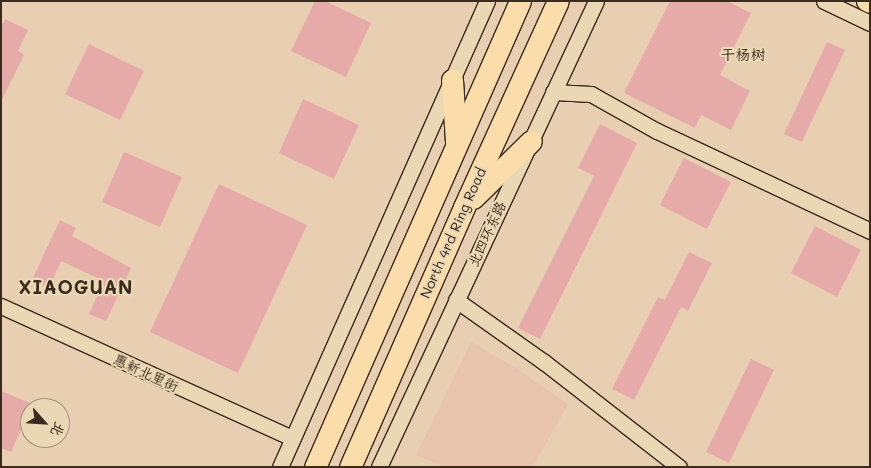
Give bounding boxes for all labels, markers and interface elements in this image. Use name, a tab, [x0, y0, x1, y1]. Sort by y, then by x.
district label: 干杨树	[721, 46, 765, 64]
street label: North 4rd Ring Road	[417, 165, 489, 301]
street label: 北四环东路	[465, 199, 509, 269]
district label: XIAOGUAN	[17, 276, 135, 298]
street label: 惠新北里街	[111, 351, 181, 395]
north arrow	[20, 398, 70, 448]
text: 北	[46, 419, 70, 440]

